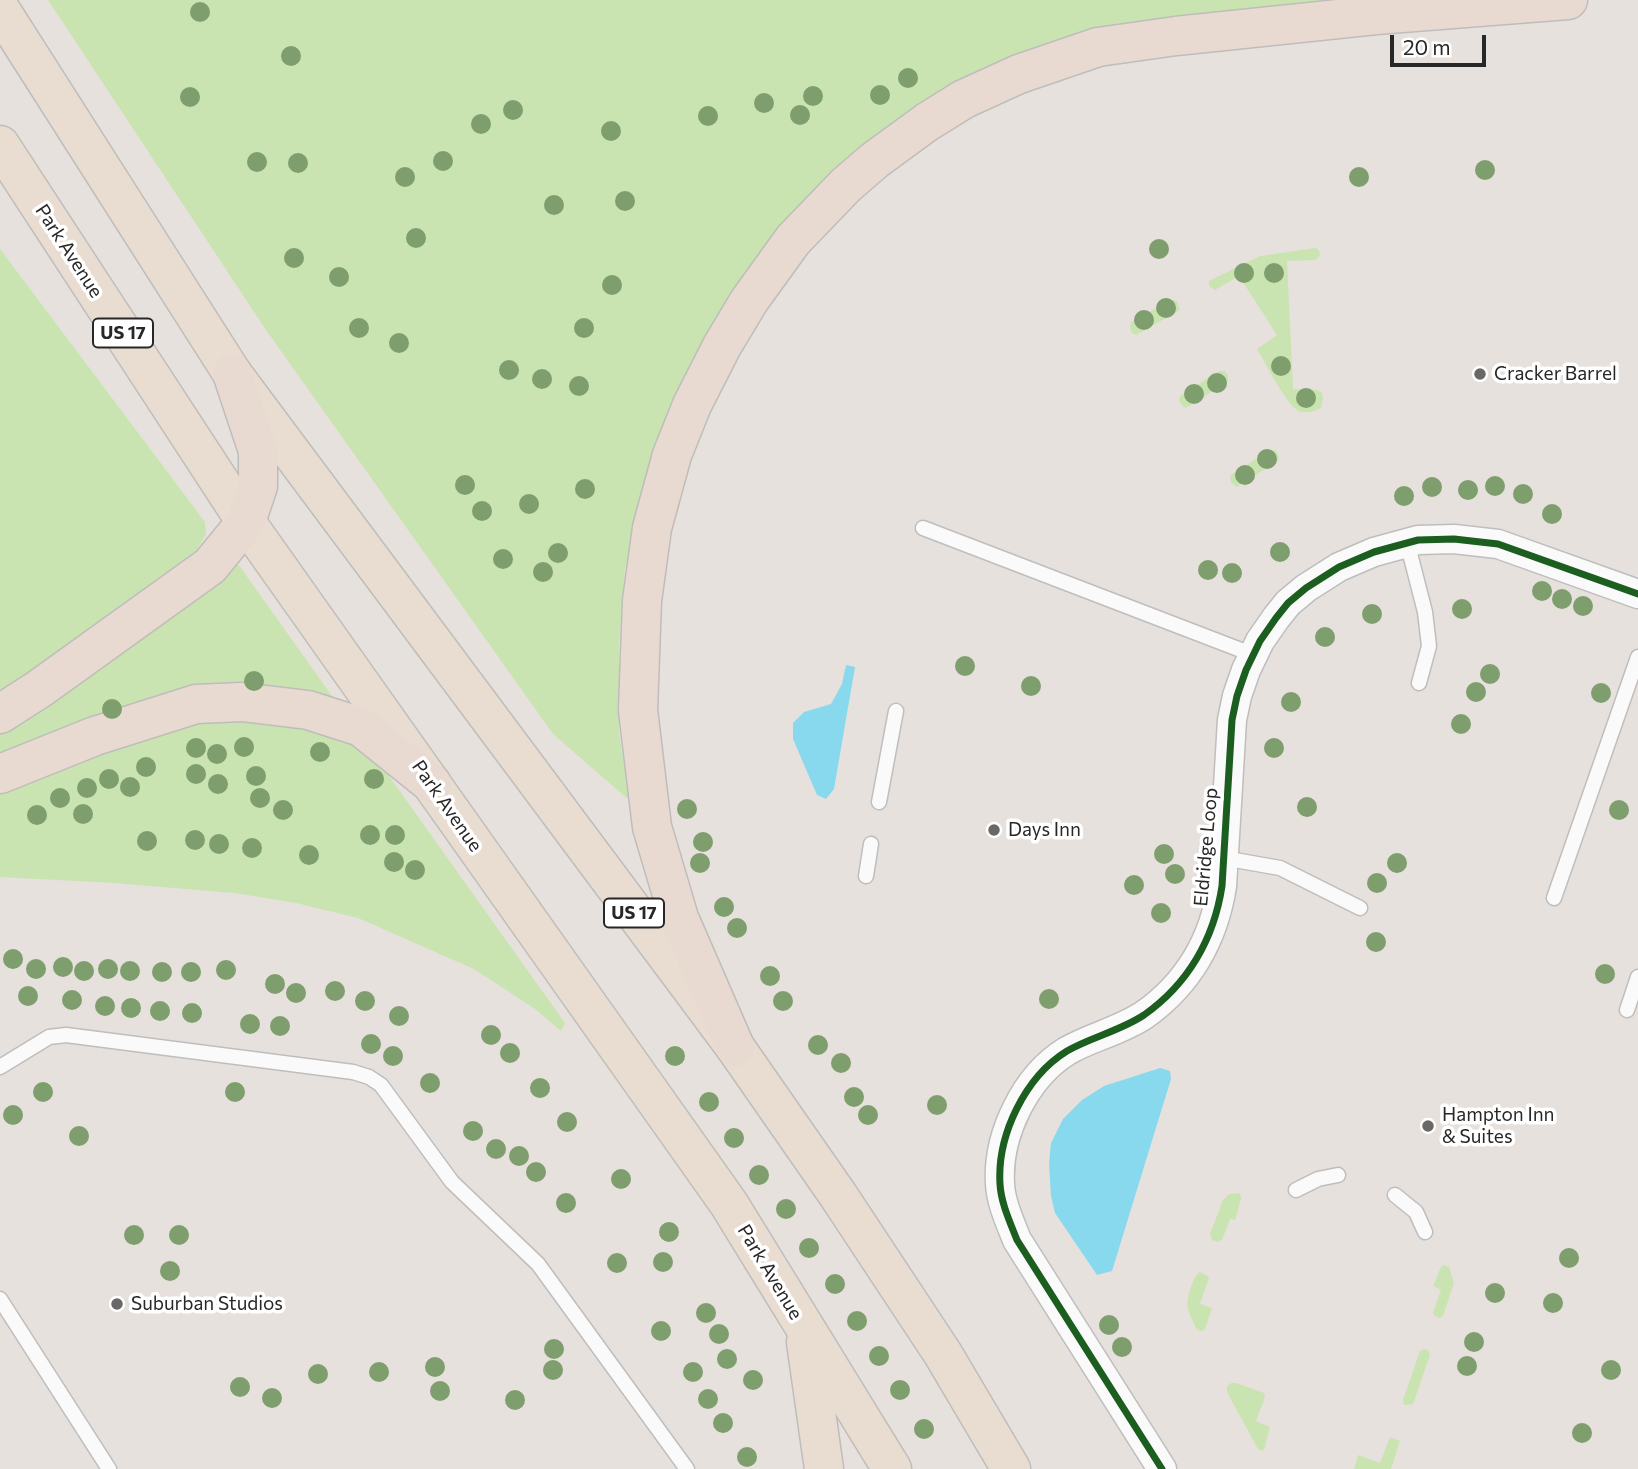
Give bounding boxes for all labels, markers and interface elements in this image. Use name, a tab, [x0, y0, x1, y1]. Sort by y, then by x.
scale bar	[1393, 21, 1489, 65]
text: 20 m	[1403, 34, 1451, 59]
street label: Park Avenue	[30, 200, 108, 302]
road number: US 17	[93, 318, 153, 348]
place label: Cracker Barrel	[1494, 363, 1617, 385]
marker: Cracker Barrel	[1472, 366, 1488, 382]
street label: Park Avenue	[407, 756, 487, 856]
street label: Eldridge Loop	[1189, 787, 1223, 907]
place label: Days Inn	[1008, 819, 1081, 841]
marker: Days Inn	[986, 822, 1002, 838]
road number: US 17	[604, 898, 664, 928]
place label: Hampton Inn & Suites	[1442, 1104, 1554, 1148]
marker: Hampton Inn & Suites	[1420, 1118, 1436, 1134]
street label: Park Avenue	[733, 1220, 807, 1324]
place label: Suburban Studios	[131, 1293, 283, 1315]
marker: Suburban Studios	[109, 1296, 125, 1312]

